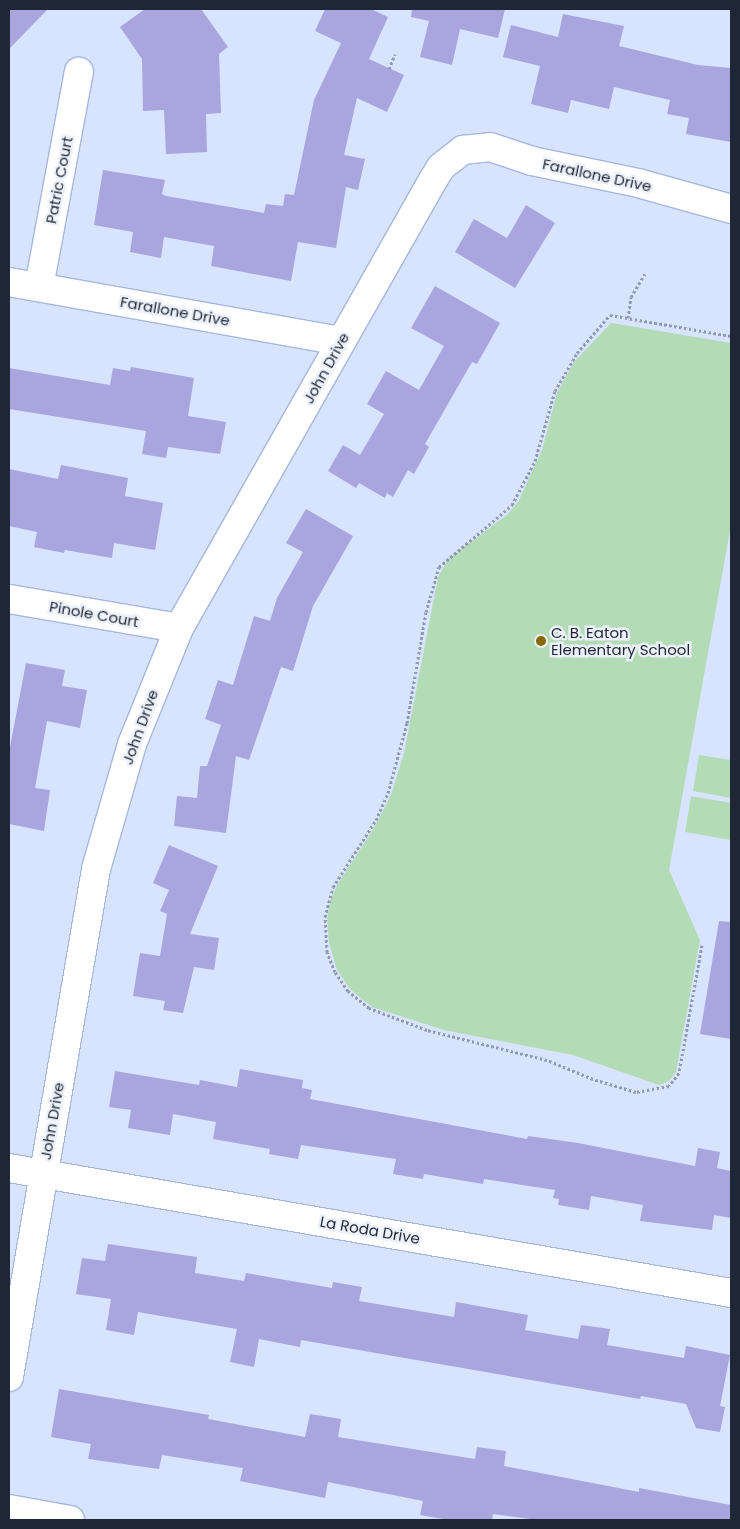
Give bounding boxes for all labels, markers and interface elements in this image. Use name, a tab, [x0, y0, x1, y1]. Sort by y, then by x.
street label: Patric Court	[42, 135, 76, 225]
street label: Farallone Drive	[541, 155, 653, 195]
street label: Farallone Drive	[119, 293, 231, 329]
street label: John Drive	[299, 329, 353, 407]
street label: Pinole Court	[48, 597, 140, 631]
place label: C. B. Eaton Elementary School	[551, 623, 690, 658]
marker: C. B. Eaton Elementary School	[535, 635, 547, 647]
street label: John Drive	[118, 687, 162, 767]
street label: John Drive	[36, 1081, 68, 1161]
street label: La Roda Drive	[319, 1212, 421, 1248]

